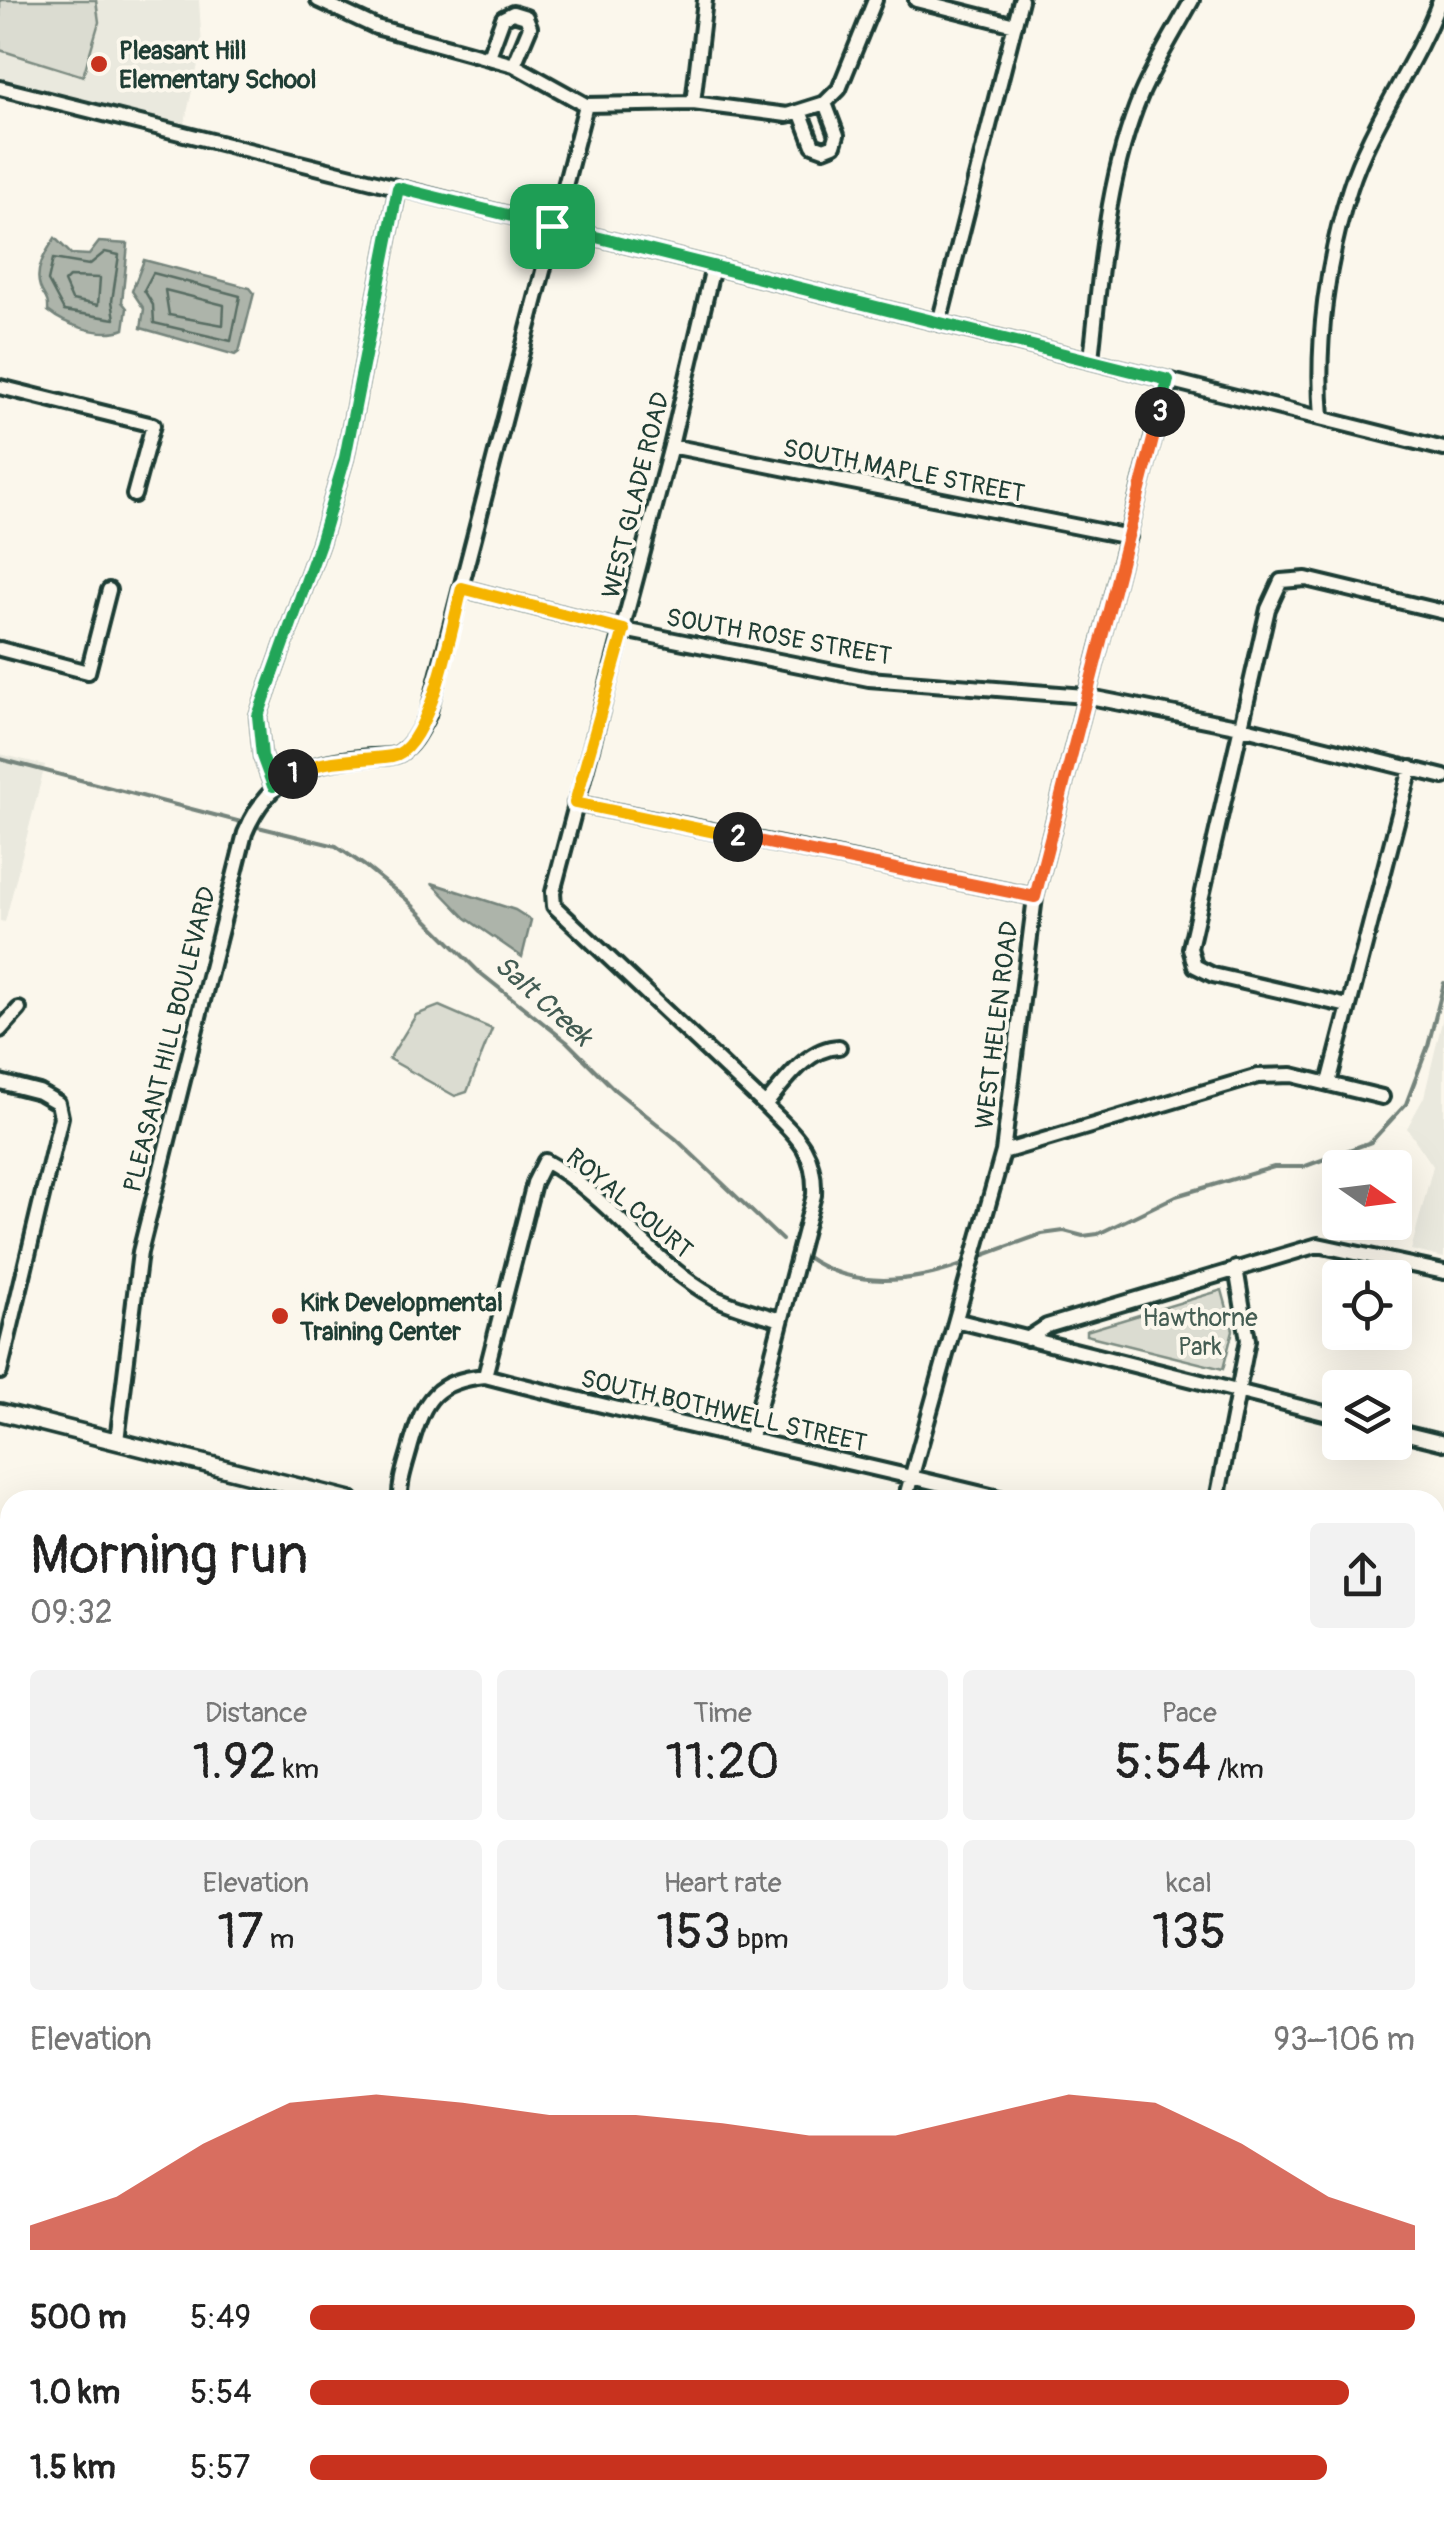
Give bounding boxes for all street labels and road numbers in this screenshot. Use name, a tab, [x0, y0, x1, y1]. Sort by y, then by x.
street label: WEST GLADE ROAD	[596, 389, 677, 602]
street label: SOUTH MAPLE STREET	[780, 433, 1027, 510]
street label: SOUTH ROSE STREET	[664, 602, 894, 673]
street label: PLEASANT HILL BOULEVARD	[117, 883, 223, 1195]
street label: WEST HELEN ROAD	[969, 919, 1026, 1131]
street label: ROYAL COURT	[559, 1142, 699, 1266]
street label: SOUTH BOTHWELL STREET	[578, 1363, 870, 1460]

